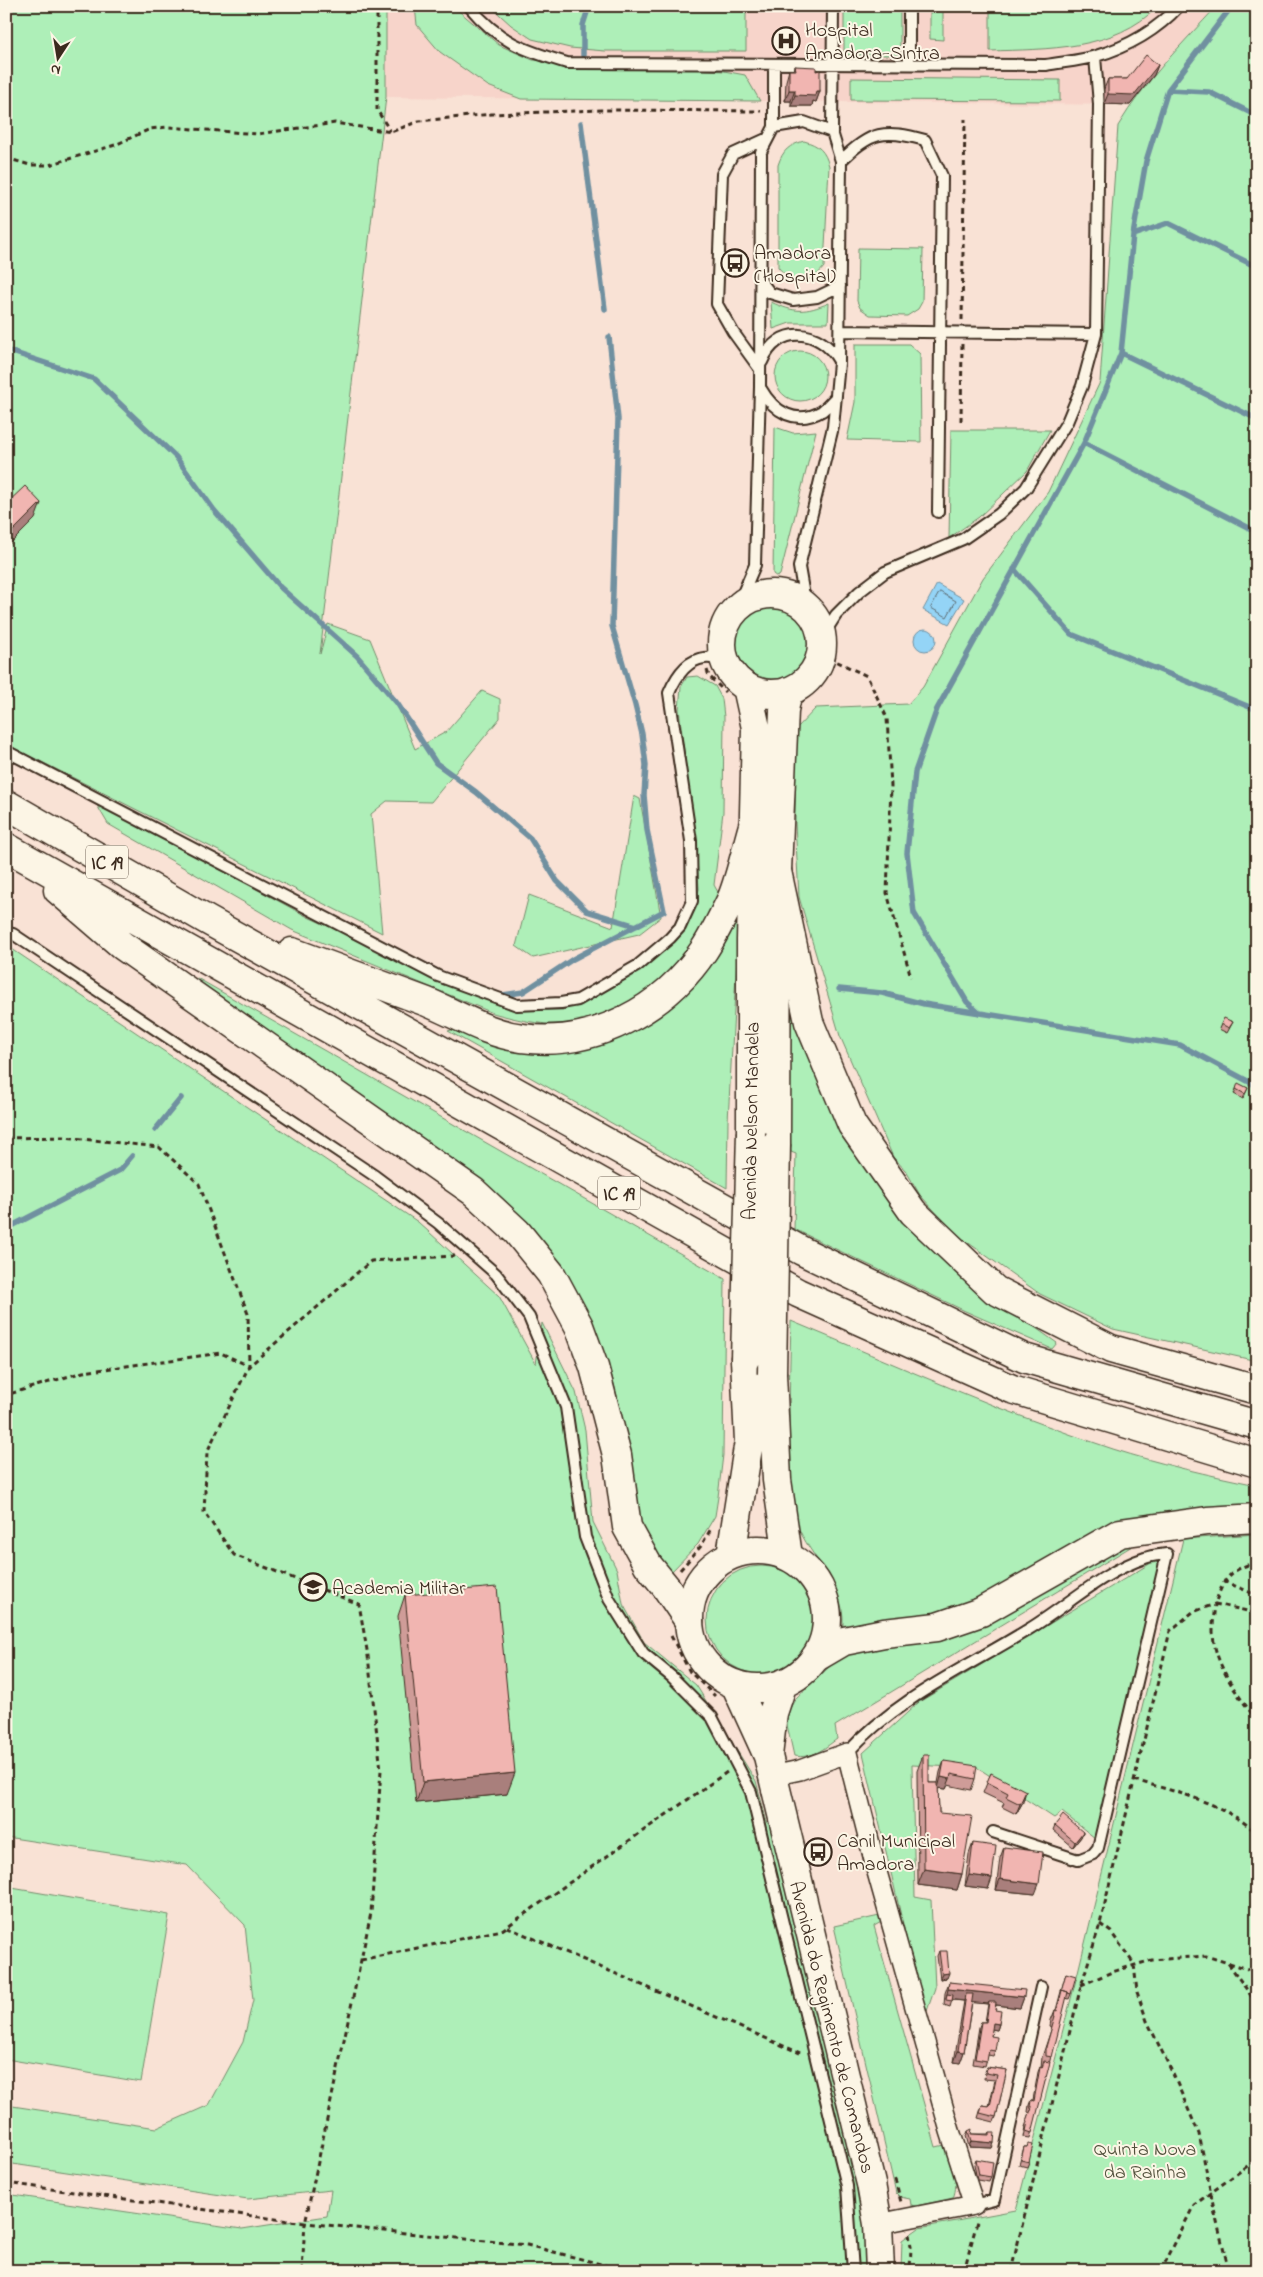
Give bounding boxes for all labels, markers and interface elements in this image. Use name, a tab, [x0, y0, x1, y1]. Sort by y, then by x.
place label: Hospital Amadora-Sintra	[805, 17, 940, 69]
hospital icon: Hospital Amadora-Sintra	[771, 26, 801, 56]
north arrow	[32, 32, 82, 82]
text: N	[49, 58, 62, 81]
place label: Amadora (Hospital)	[754, 240, 836, 292]
bus stop icon: Amadora (Hospital)	[720, 248, 750, 278]
road number: IC 19	[86, 846, 128, 879]
street label: Avenida Nelson Mandela	[736, 1022, 769, 1221]
road number: IC 19	[598, 1176, 640, 1210]
school or university icon: Academia Militar	[298, 1572, 328, 1602]
place label: Academia Militar	[332, 1575, 466, 1604]
place label: Canil Municipal Amadora	[837, 1828, 955, 1880]
bus stop icon: Canil Municipal Amadora	[803, 1837, 833, 1867]
street label: Avenida do Regimento de Comandos	[779, 1878, 881, 2177]
park label: Quinta Nova da Rainha	[1094, 2136, 1196, 2188]

